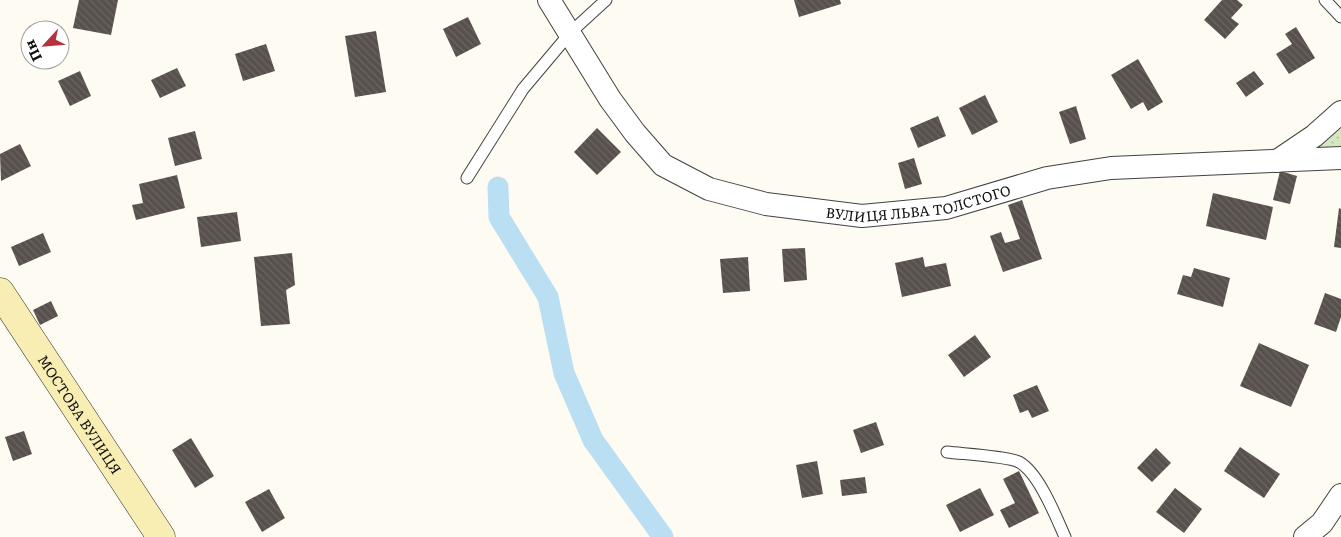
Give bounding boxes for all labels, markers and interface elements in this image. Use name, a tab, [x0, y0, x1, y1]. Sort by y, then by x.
north arrow	[20, 20, 70, 70]
text: Пн	[19, 37, 46, 65]
street label: ВУЛИЦЯ ЛЬВА ТОЛСТОГО	[825, 179, 1013, 226]
street label: МОСТОВА ВУЛИЦЯ	[34, 350, 127, 478]

